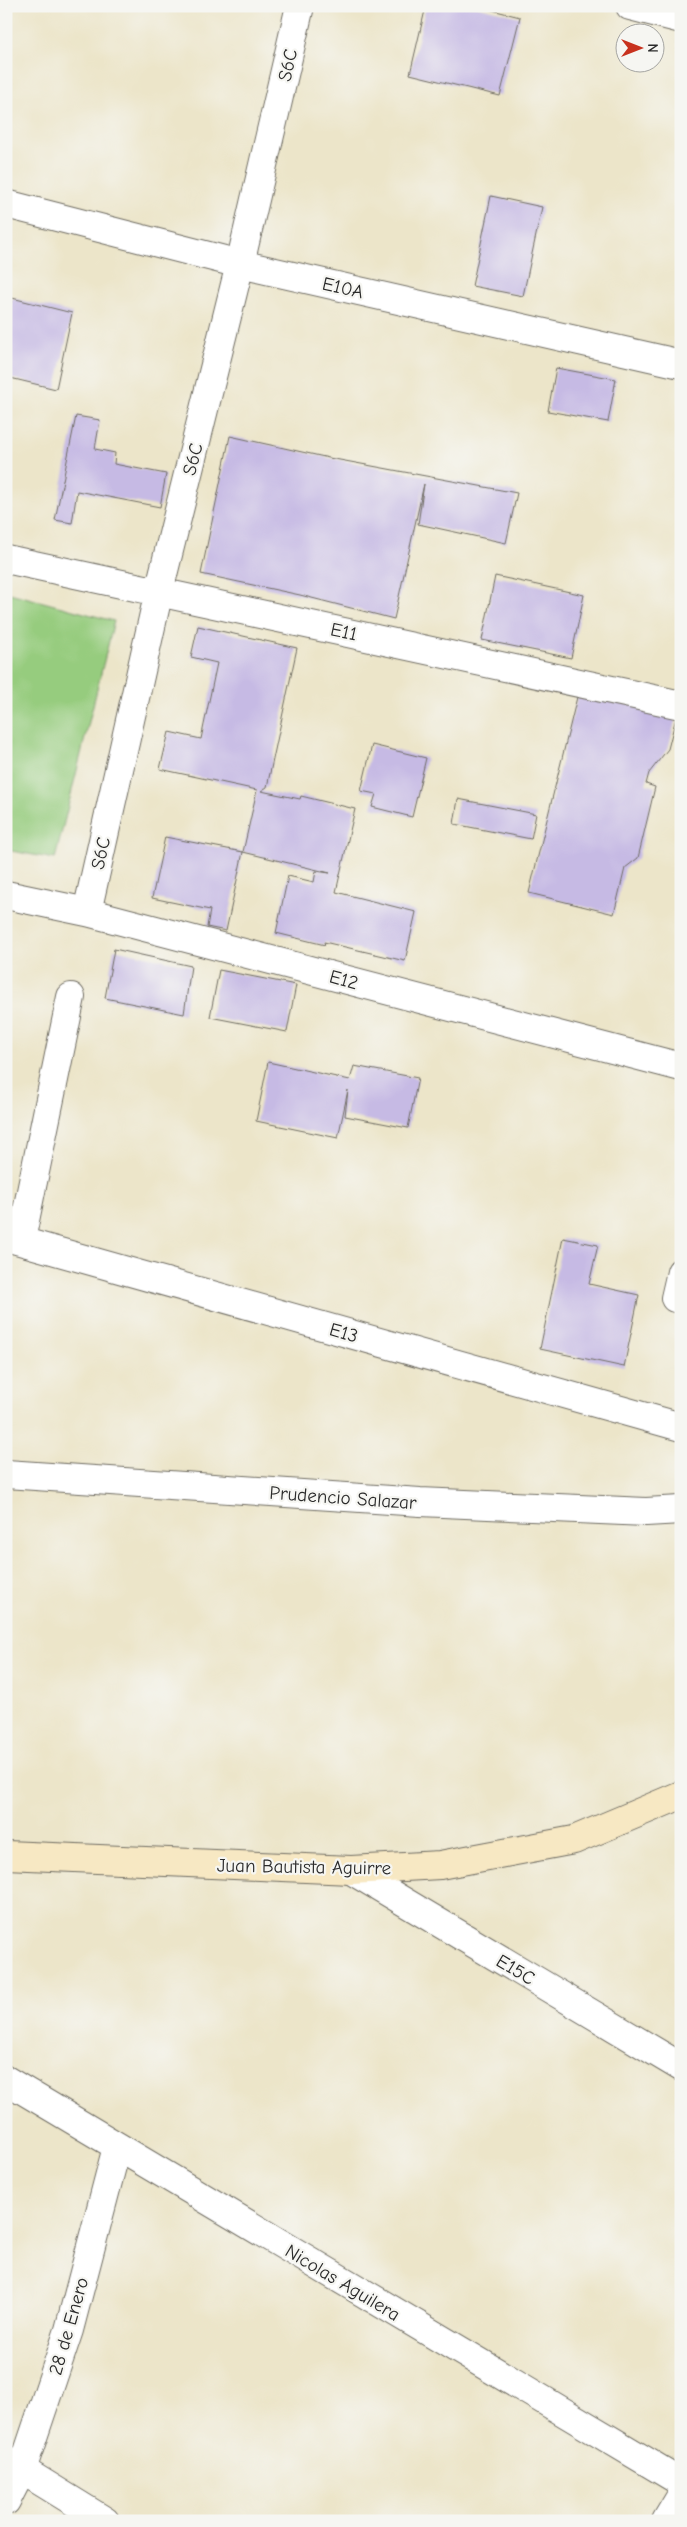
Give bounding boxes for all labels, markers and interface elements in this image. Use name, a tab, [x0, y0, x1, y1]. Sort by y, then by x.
north arrow	[614, 22, 664, 72]
text: N	[644, 43, 661, 53]
street label: S6C	[274, 47, 302, 84]
street label: E10A	[320, 273, 366, 303]
street label: S6C	[178, 441, 208, 478]
street label: E11	[329, 618, 359, 645]
street label: S6C	[87, 835, 115, 872]
street label: E12	[327, 966, 361, 994]
street label: E13	[327, 1318, 361, 1347]
street label: Prudencio Salazar	[269, 1482, 418, 1514]
street label: Juan Bautista Aguirre	[217, 1854, 391, 1880]
street label: E15C	[492, 1950, 539, 1990]
street label: Nicolas Aguilera	[281, 2240, 404, 2326]
street label: 28 de Enero	[44, 2275, 93, 2378]

